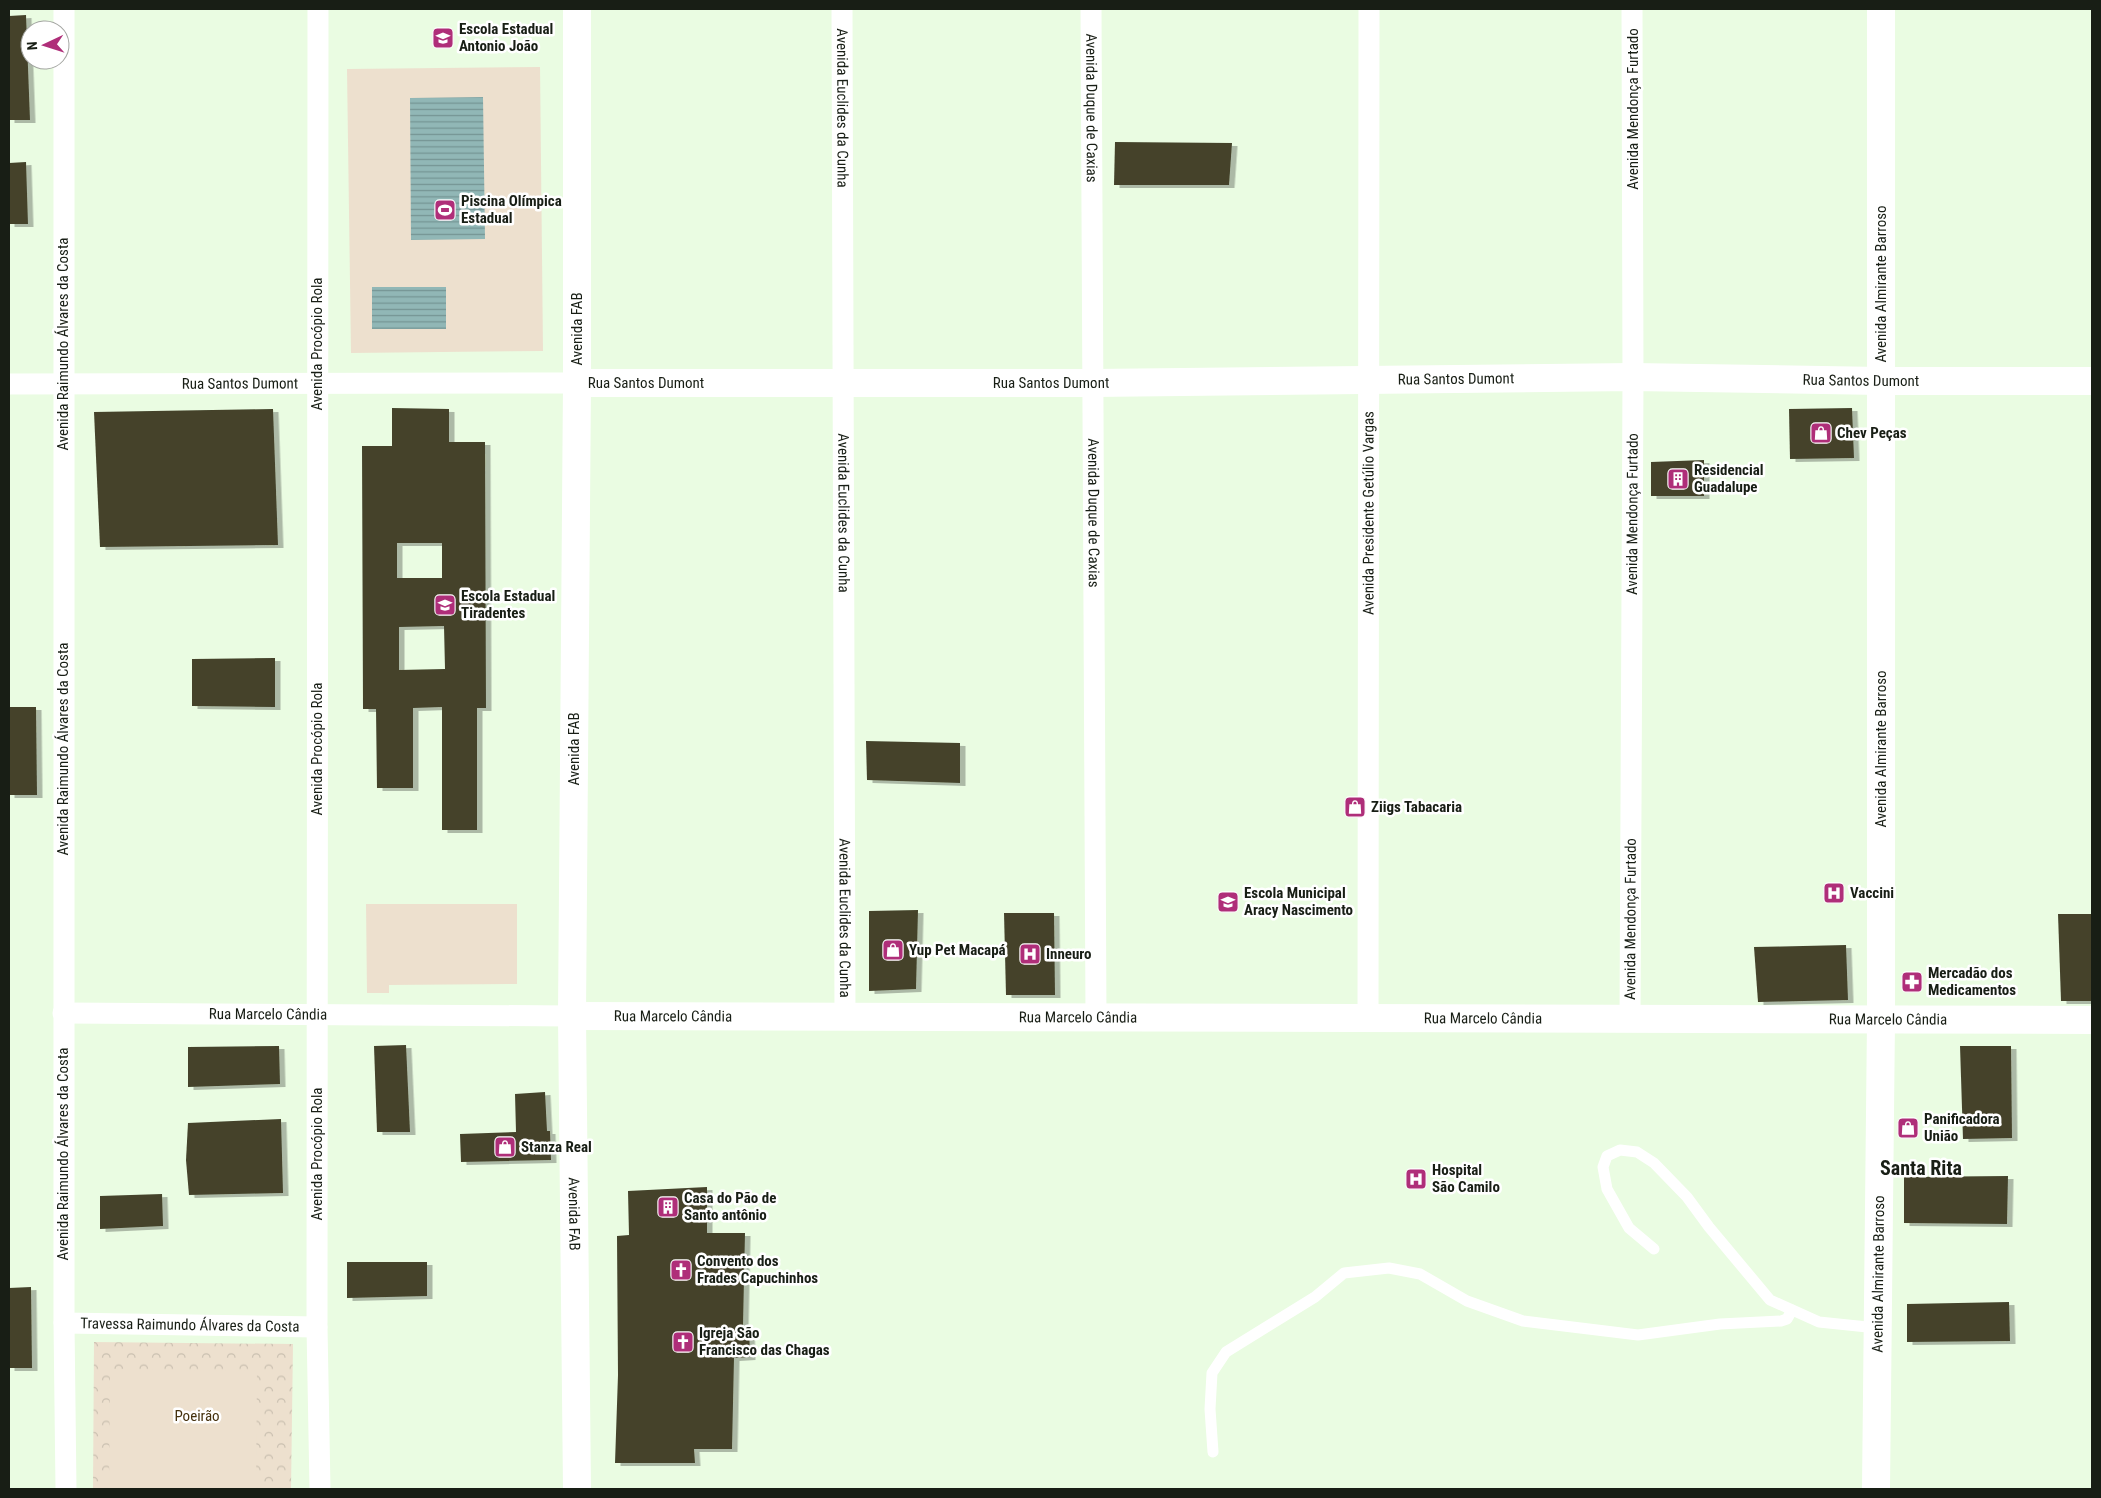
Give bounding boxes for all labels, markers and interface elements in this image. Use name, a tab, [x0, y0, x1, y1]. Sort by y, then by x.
north arrow	[20, 20, 70, 70]
place label: Escola Estadual Antonio João	[459, 20, 553, 55]
school or university icon: Escola Estadual Antonio João	[431, 26, 455, 50]
street label: Avenida Euclides da Cunha	[833, 28, 852, 188]
street label: Avenida Mendonça Furtado	[1624, 28, 1642, 190]
street label: Avenida Duque de Caxias	[1082, 33, 1101, 183]
text: N	[24, 41, 40, 51]
place label: Piscina Olímpica Estadual	[461, 192, 562, 227]
sports icon: Piscina Olímpica Estadual	[433, 198, 457, 222]
street label: Avenida Almirante Barroso	[1872, 205, 1890, 363]
street label: Avenida Raimundo Álvares da Costa	[54, 237, 72, 451]
street label: Avenida Procópio Rola	[308, 277, 326, 411]
street label: Avenida FAB	[568, 292, 586, 366]
street label: Rua Santos Dumont	[1398, 369, 1514, 389]
street label: Rua Santos Dumont	[1802, 371, 1919, 390]
street label: Rua Santos Dumont	[182, 374, 298, 393]
street label: Rua Santos Dumont	[588, 374, 704, 392]
street label: Rua Santos Dumont	[993, 374, 1109, 392]
street label: Avenida Presidente Getúlio Vargas	[1359, 411, 1378, 615]
shop icon: Chev Peças	[1809, 421, 1833, 445]
place label: Chev Peças	[1837, 424, 1907, 442]
street label: Avenida Euclides da Cunha	[834, 433, 853, 593]
street label: Avenida Mendonça Furtado	[1623, 433, 1642, 595]
street label: Avenida Duque de Caxias	[1084, 438, 1103, 588]
place label: Residencial Guadalupe	[1694, 461, 1764, 496]
building icon: Residencial Guadalupe	[1666, 467, 1690, 491]
place label: Escola Estadual Tiradentes	[461, 587, 555, 622]
school or university icon: Escola Estadual Tiradentes	[433, 593, 457, 617]
street label: Avenida Raimundo Álvares da Costa	[54, 642, 72, 856]
street label: Avenida Almirante Barroso	[1872, 670, 1890, 828]
street label: Avenida Procópio Rola	[308, 682, 326, 816]
street label: Avenida FAB	[565, 712, 583, 786]
shop icon: Ziigs Tabacaria	[1343, 795, 1367, 819]
place label: Ziigs Tabacaria	[1371, 798, 1462, 816]
street label: Avenida Euclides da Cunha	[835, 838, 854, 998]
street label: Avenida Mendonça Furtado	[1621, 838, 1640, 1000]
hospital icon: Vaccini	[1822, 881, 1846, 905]
place label: Escola Municipal Aracy Nascimento	[1244, 884, 1353, 919]
place label: Vaccini	[1850, 884, 1894, 902]
school or university icon: Escola Municipal Aracy Nascimento	[1216, 890, 1240, 914]
shop icon: Yup Pet Macapá	[881, 938, 905, 962]
place label: Yup Pet Macapá	[909, 941, 1006, 959]
hospital icon: Inneuro	[1018, 942, 1042, 966]
place label: Inneuro	[1046, 945, 1092, 963]
place label: Mercadão dos Medicamentos	[1928, 964, 2016, 999]
pharmacy icon: Mercadão dos Medicamentos	[1900, 970, 1924, 994]
street label: Rua Marcelo Cândia	[209, 1005, 327, 1024]
street label: Rua Marcelo Cândia	[614, 1007, 732, 1025]
street label: Rua Marcelo Cândia	[1019, 1008, 1137, 1026]
street label: Rua Marcelo Cândia	[1424, 1009, 1542, 1028]
street label: Rua Marcelo Cândia	[1829, 1010, 1947, 1029]
street label: Avenida Raimundo Álvares da Costa	[54, 1047, 72, 1261]
street label: Avenida Procópio Rola	[308, 1087, 326, 1221]
place label: Panificadora União	[1924, 1110, 2000, 1145]
shop icon: Panificadora União	[1896, 1116, 1920, 1140]
shop icon: Stanza Real	[493, 1135, 517, 1159]
place label: Stanza Real	[521, 1138, 592, 1156]
district label: Santa Rita	[1880, 1156, 1962, 1180]
place label: Hospital São Camilo	[1432, 1161, 1500, 1196]
hospital icon: Hospital São Camilo	[1404, 1167, 1428, 1191]
street label: Avenida FAB	[565, 1177, 583, 1251]
place label: Casa do Pão de Santo antônio	[684, 1189, 776, 1224]
building icon: Casa do Pão de Santo antônio	[656, 1195, 680, 1219]
street label: Avenida Almirante Barroso	[1868, 1195, 1888, 1353]
place label: Convento dos Frades Capuchinhos	[697, 1252, 818, 1287]
church icon: Convento dos Frades Capuchinhos	[669, 1258, 693, 1282]
street label: Travessa Raimundo Álvares da Costa	[80, 1314, 300, 1336]
place label: Igreja São Francisco das Chagas	[699, 1324, 830, 1359]
church icon: Igreja São Francisco das Chagas	[671, 1330, 695, 1354]
park label: Poeirão	[174, 1407, 220, 1425]

